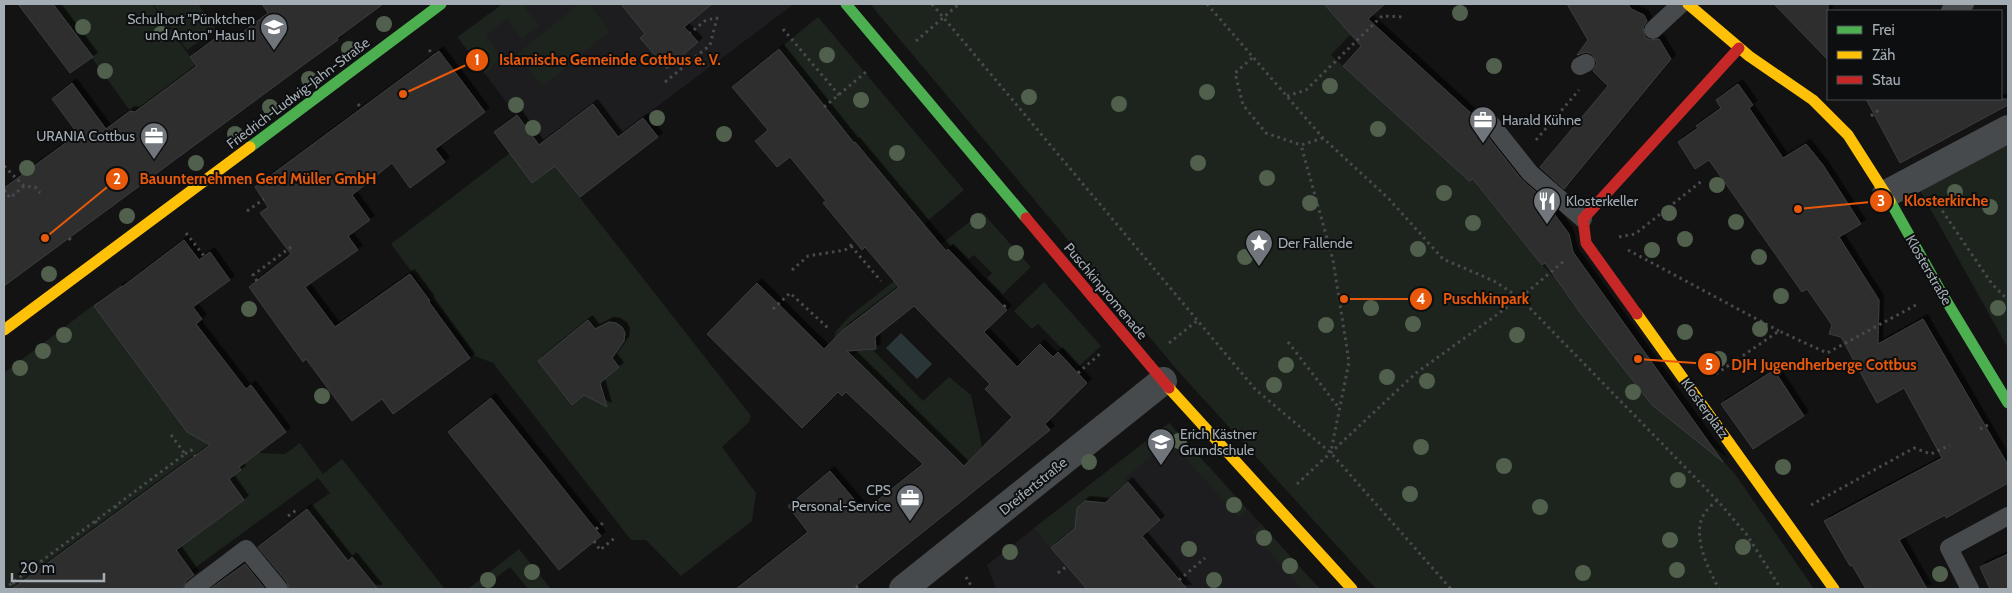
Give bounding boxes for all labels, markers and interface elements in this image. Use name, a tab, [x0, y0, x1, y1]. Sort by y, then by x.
place label: Schulhort "Pünktchen und Anton" Haus II	[127, 10, 255, 44]
legend	[1827, 10, 2002, 100]
school or university icon: Schulhort "Pünktchen und Anton" Haus II	[259, 12, 289, 51]
text: Frei	[1872, 21, 1895, 39]
street label: Friedrich-Ludwig-Jahn-Straße	[223, 33, 373, 153]
callout: Islamische Gemeinde Cottbus e. V.	[464, 45, 731, 75]
text: Zäh	[1872, 46, 1895, 64]
text: 1	[474, 51, 480, 69]
text: Islamische Gemeinde Cottbus e. V.	[499, 51, 721, 69]
text: Stau	[1872, 71, 1901, 89]
office icon: Harald Kühne	[1468, 105, 1498, 144]
place label: Harald Kühne	[1502, 111, 1581, 129]
office icon: URANIA Cottbus	[139, 121, 169, 160]
place label: URANIA Cottbus	[36, 127, 135, 145]
callout: Bauunternehmen Gerd Müller GmbH	[105, 164, 387, 194]
text: 2	[113, 170, 121, 188]
text: Bauunternehmen Gerd Müller GmbH	[139, 170, 377, 188]
restaurant icon: Klosterkeller	[1532, 186, 1562, 225]
callout: Klosterkirche	[1868, 186, 1998, 216]
place label: Klosterkeller	[1566, 192, 1639, 210]
text: 3	[1877, 192, 1885, 210]
text: Klosterkirche	[1904, 192, 1989, 210]
place icon: Der Fallende	[1244, 228, 1274, 267]
street label: Klosterstraße	[1902, 232, 1956, 308]
place label: Der Fallende	[1278, 234, 1353, 252]
street label: Puschkinpromenade	[1060, 239, 1152, 343]
callout: Puschkinpark	[1408, 284, 1539, 314]
text: 4	[1416, 290, 1426, 308]
text: Puschkinpark	[1443, 290, 1530, 308]
callout: DJH Jugendherberge Cottbus	[1697, 349, 1927, 379]
text: 5	[1705, 356, 1713, 374]
text: DJH Jugendherberge Cottbus	[1731, 356, 1917, 374]
street label: Klosterplatz	[1677, 374, 1733, 442]
place label: Erich Kästner Grundschule	[1180, 425, 1257, 459]
school or university icon: Erich Kästner Grundschule	[1146, 427, 1176, 466]
street label: Dreifertstraße	[995, 453, 1071, 519]
place label: CPS Personal-Service	[791, 481, 891, 515]
office icon: CPS Personal-Service	[895, 483, 925, 522]
scale bar	[12, 550, 105, 582]
text: 20 m	[20, 559, 55, 577]

